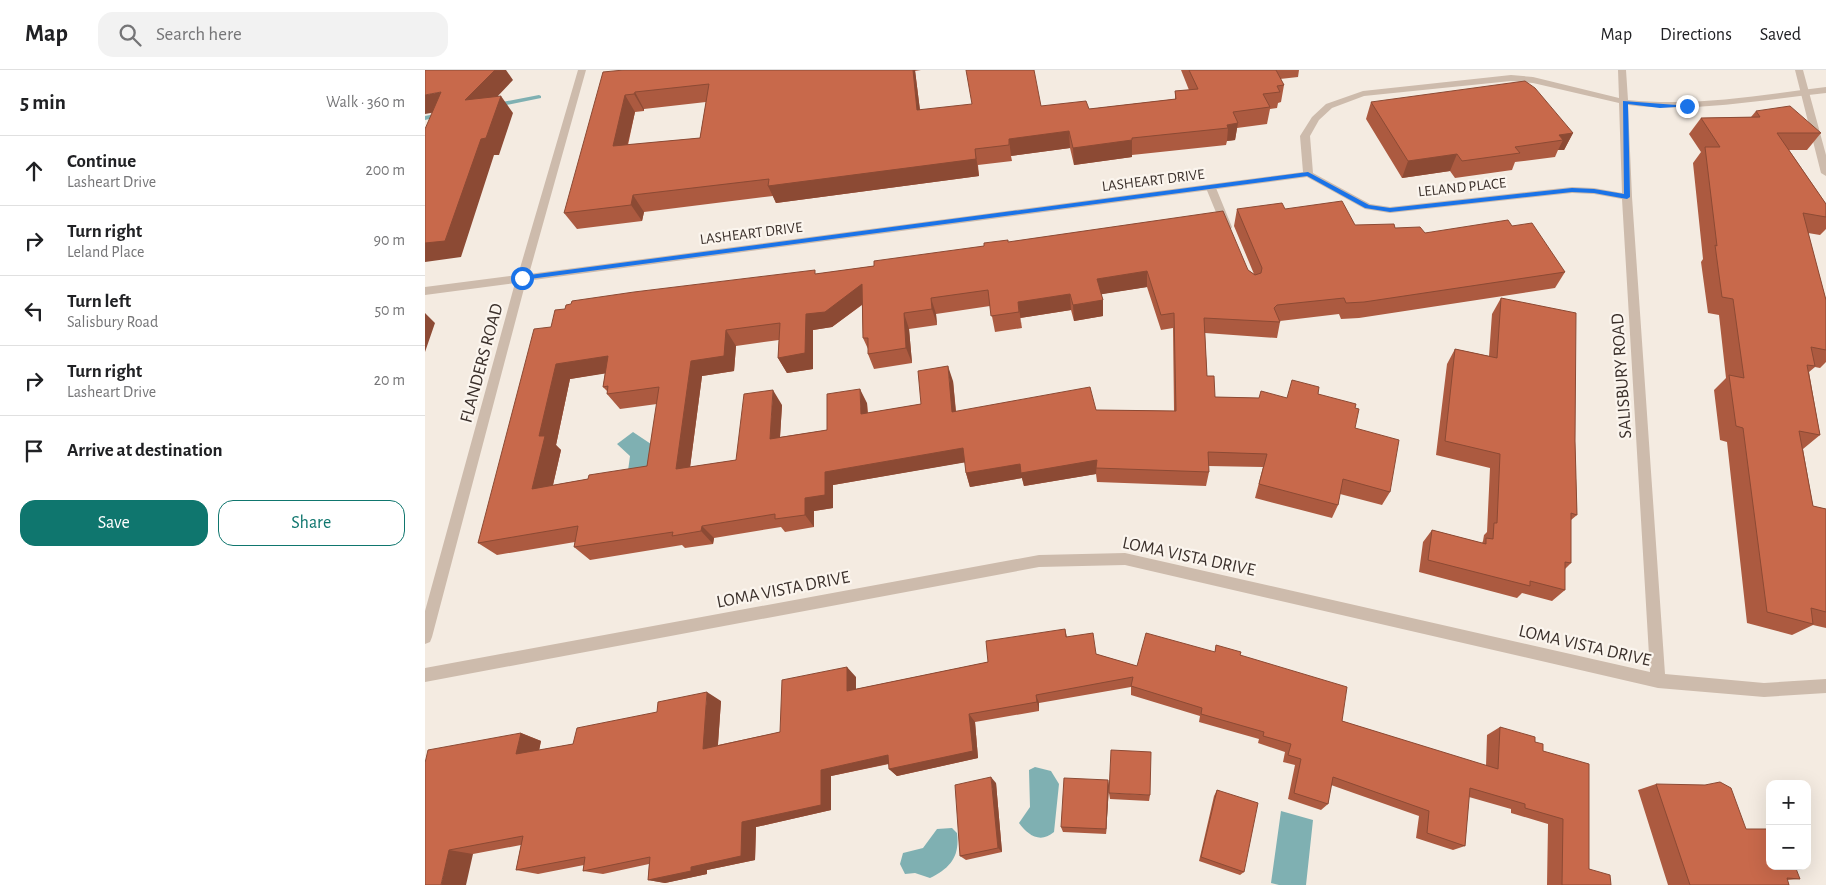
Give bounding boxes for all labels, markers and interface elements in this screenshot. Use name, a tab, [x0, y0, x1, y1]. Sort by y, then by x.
search box	[98, 12, 448, 57]
icon: search	[116, 21, 144, 49]
text: Map	[25, 22, 68, 46]
text: Search here	[156, 25, 242, 44]
text: Map	[1601, 26, 1632, 44]
text: Directions	[1660, 26, 1732, 44]
text: Saved	[1760, 26, 1801, 44]
text: 5 min	[20, 92, 66, 113]
text: Walk · 360 m	[326, 94, 405, 110]
route end	[1676, 95, 1699, 118]
text: Continue	[67, 152, 136, 171]
icon: ahead	[20, 157, 48, 185]
text: 200 m	[365, 162, 405, 178]
street label: LASHEART DRIVE	[1101, 167, 1205, 194]
text: Lasheart Drive	[67, 174, 156, 190]
street label: LELAND PLACE	[1417, 175, 1507, 200]
street label: LASHEART DRIVE	[699, 220, 803, 247]
text: Turn right	[67, 222, 142, 241]
icon: right	[20, 227, 48, 255]
text: 90 m	[374, 232, 405, 248]
text: Leland Place	[67, 244, 144, 260]
route start	[511, 267, 534, 290]
text: Turn left	[67, 292, 131, 311]
icon: left	[20, 297, 48, 325]
text: 50 m	[374, 302, 405, 318]
street label: FLANDERS ROAD	[457, 302, 507, 425]
street label: SALISBURY ROAD	[1609, 313, 1635, 439]
text: Salisbury Road	[67, 314, 158, 330]
text: Turn right	[67, 362, 142, 381]
icon: right	[20, 367, 48, 395]
text: 20 m	[374, 372, 405, 388]
text: Lasheart Drive	[67, 384, 156, 400]
icon: arrive	[20, 437, 48, 465]
text: Arrive at destination	[67, 441, 223, 460]
button: Save	[20, 500, 208, 546]
button: Share	[218, 500, 405, 546]
street label: LOMA VISTA DRIVE	[1121, 534, 1257, 580]
street label: LOMA VISTA DRIVE	[715, 568, 852, 612]
street label: LOMA VISTA DRIVE	[1517, 622, 1653, 670]
map controls	[1766, 780, 1811, 870]
button: +	[1766, 780, 1811, 825]
button: −	[1766, 825, 1811, 870]

